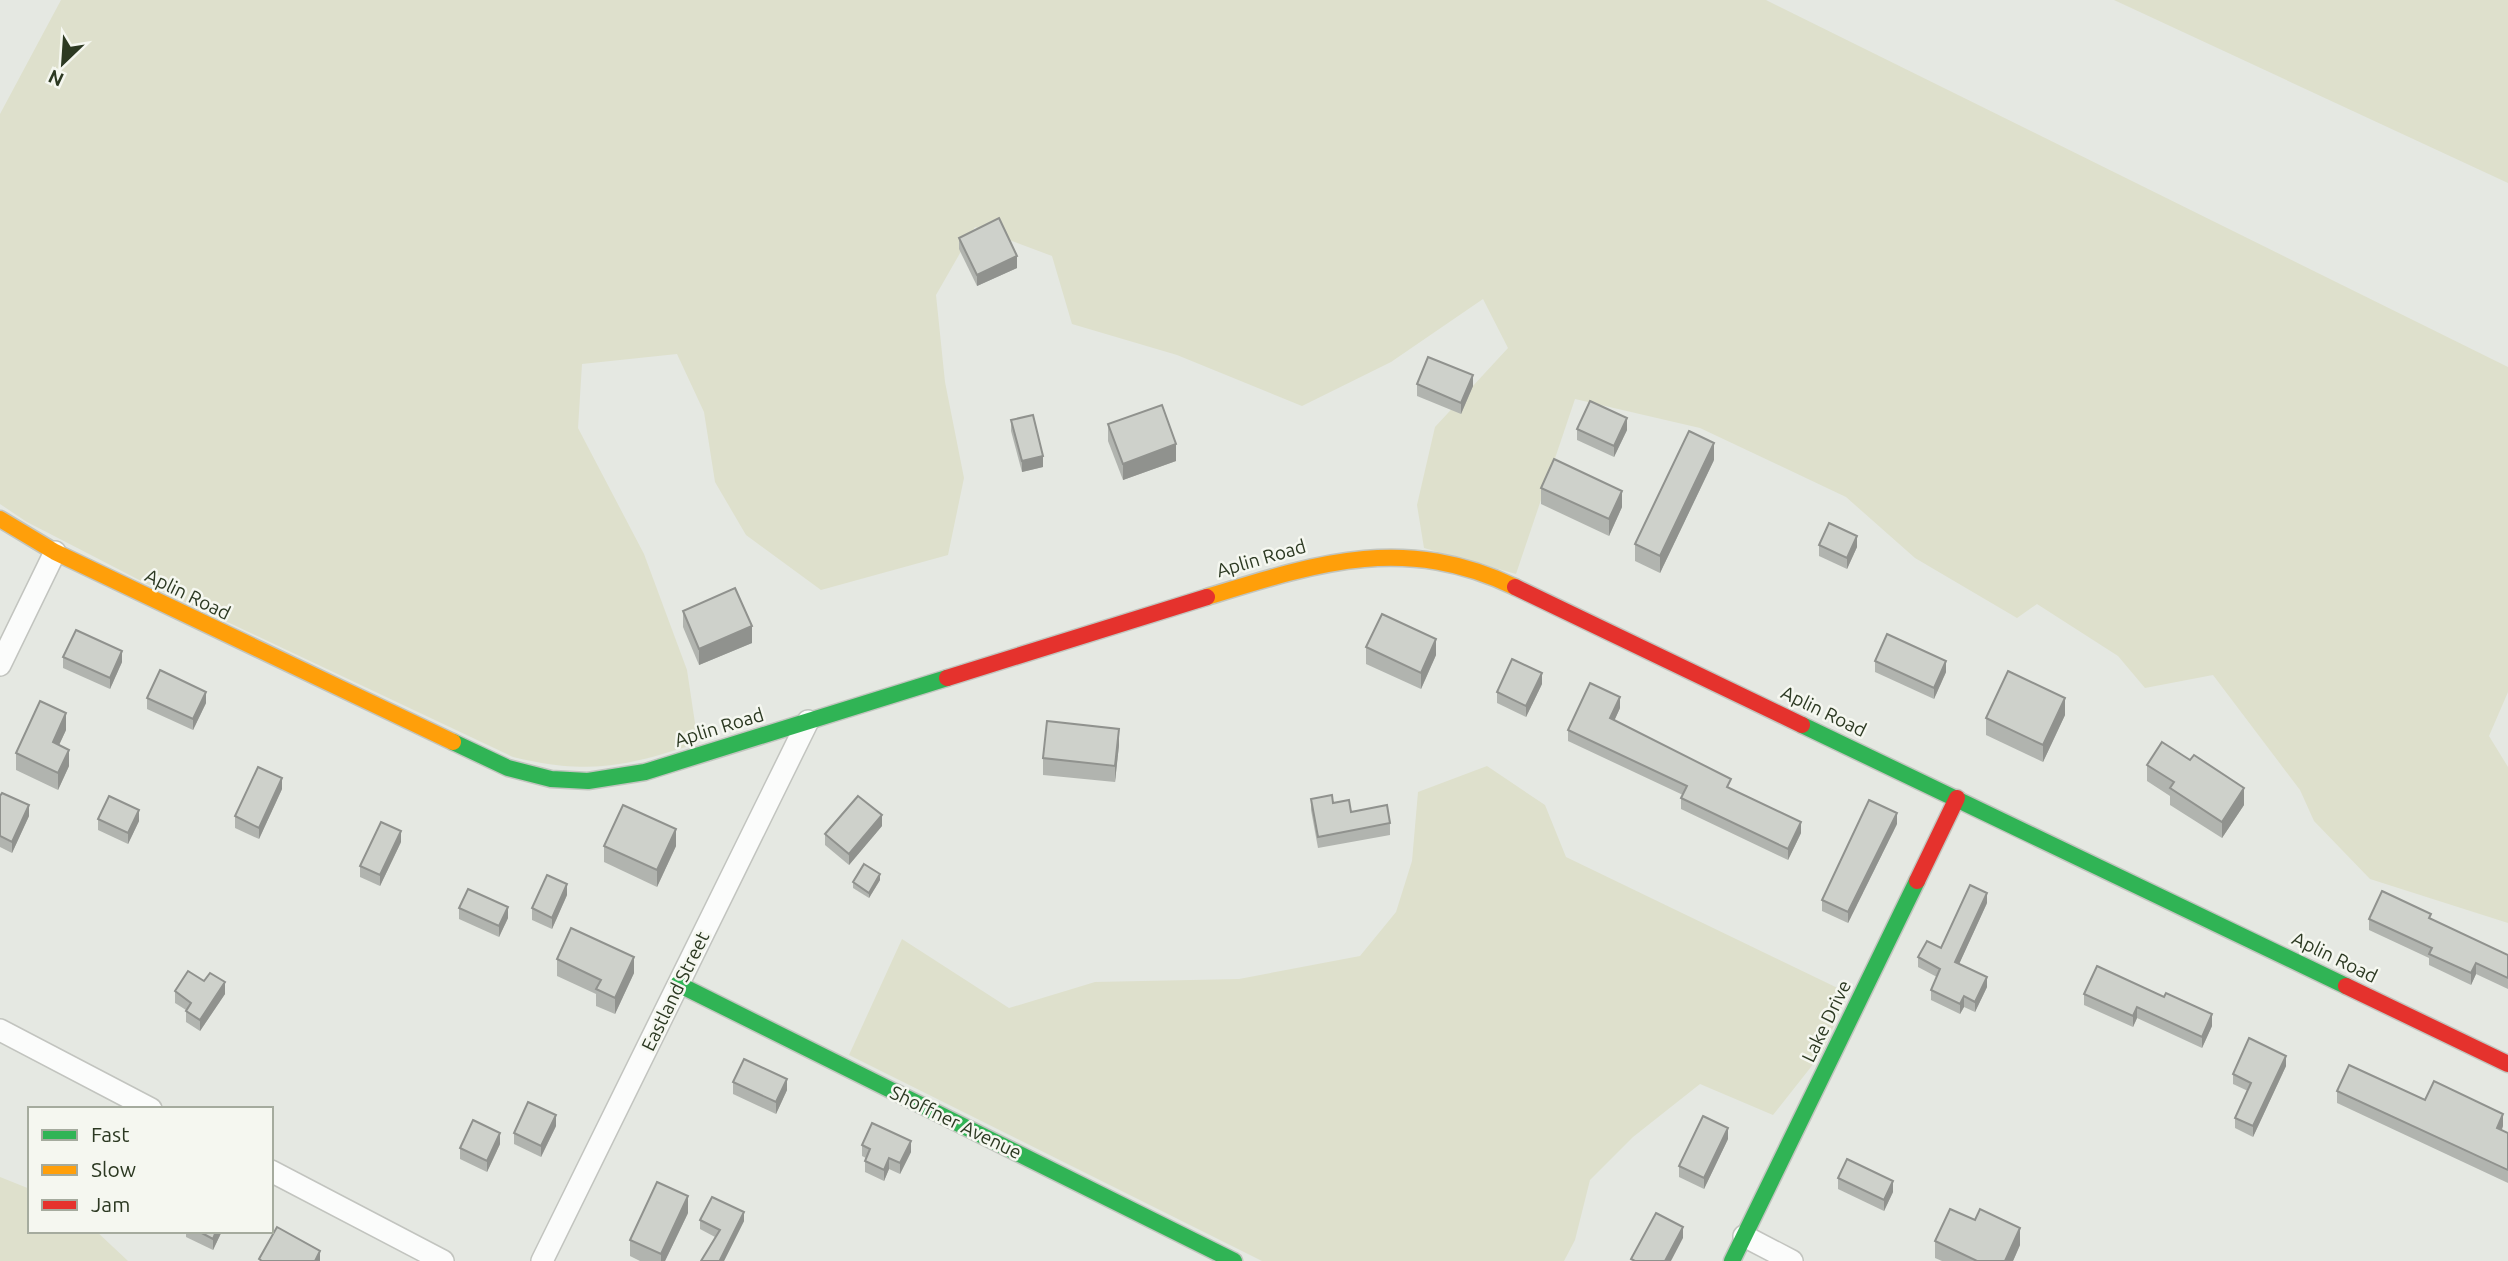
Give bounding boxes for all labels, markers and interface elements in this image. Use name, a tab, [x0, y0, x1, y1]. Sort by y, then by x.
north arrow	[28, 28, 98, 98]
text: N	[45, 65, 67, 91]
street label: Aplin Road	[1214, 535, 1308, 581]
street label: Aplin Road	[142, 564, 234, 624]
street label: Aplin Road	[1778, 681, 1870, 741]
street label: Aplin Road	[672, 703, 766, 751]
street label: Eastland Street	[637, 927, 714, 1054]
street label: Aplin Road	[2289, 927, 2381, 987]
street label: Lake Drive	[1797, 976, 1855, 1066]
street label: Shoffner Avenue	[887, 1081, 1025, 1163]
legend	[28, 1107, 273, 1233]
text: Fast	[91, 1122, 129, 1146]
text: Slow	[91, 1157, 136, 1181]
text: Jam	[91, 1192, 130, 1216]

